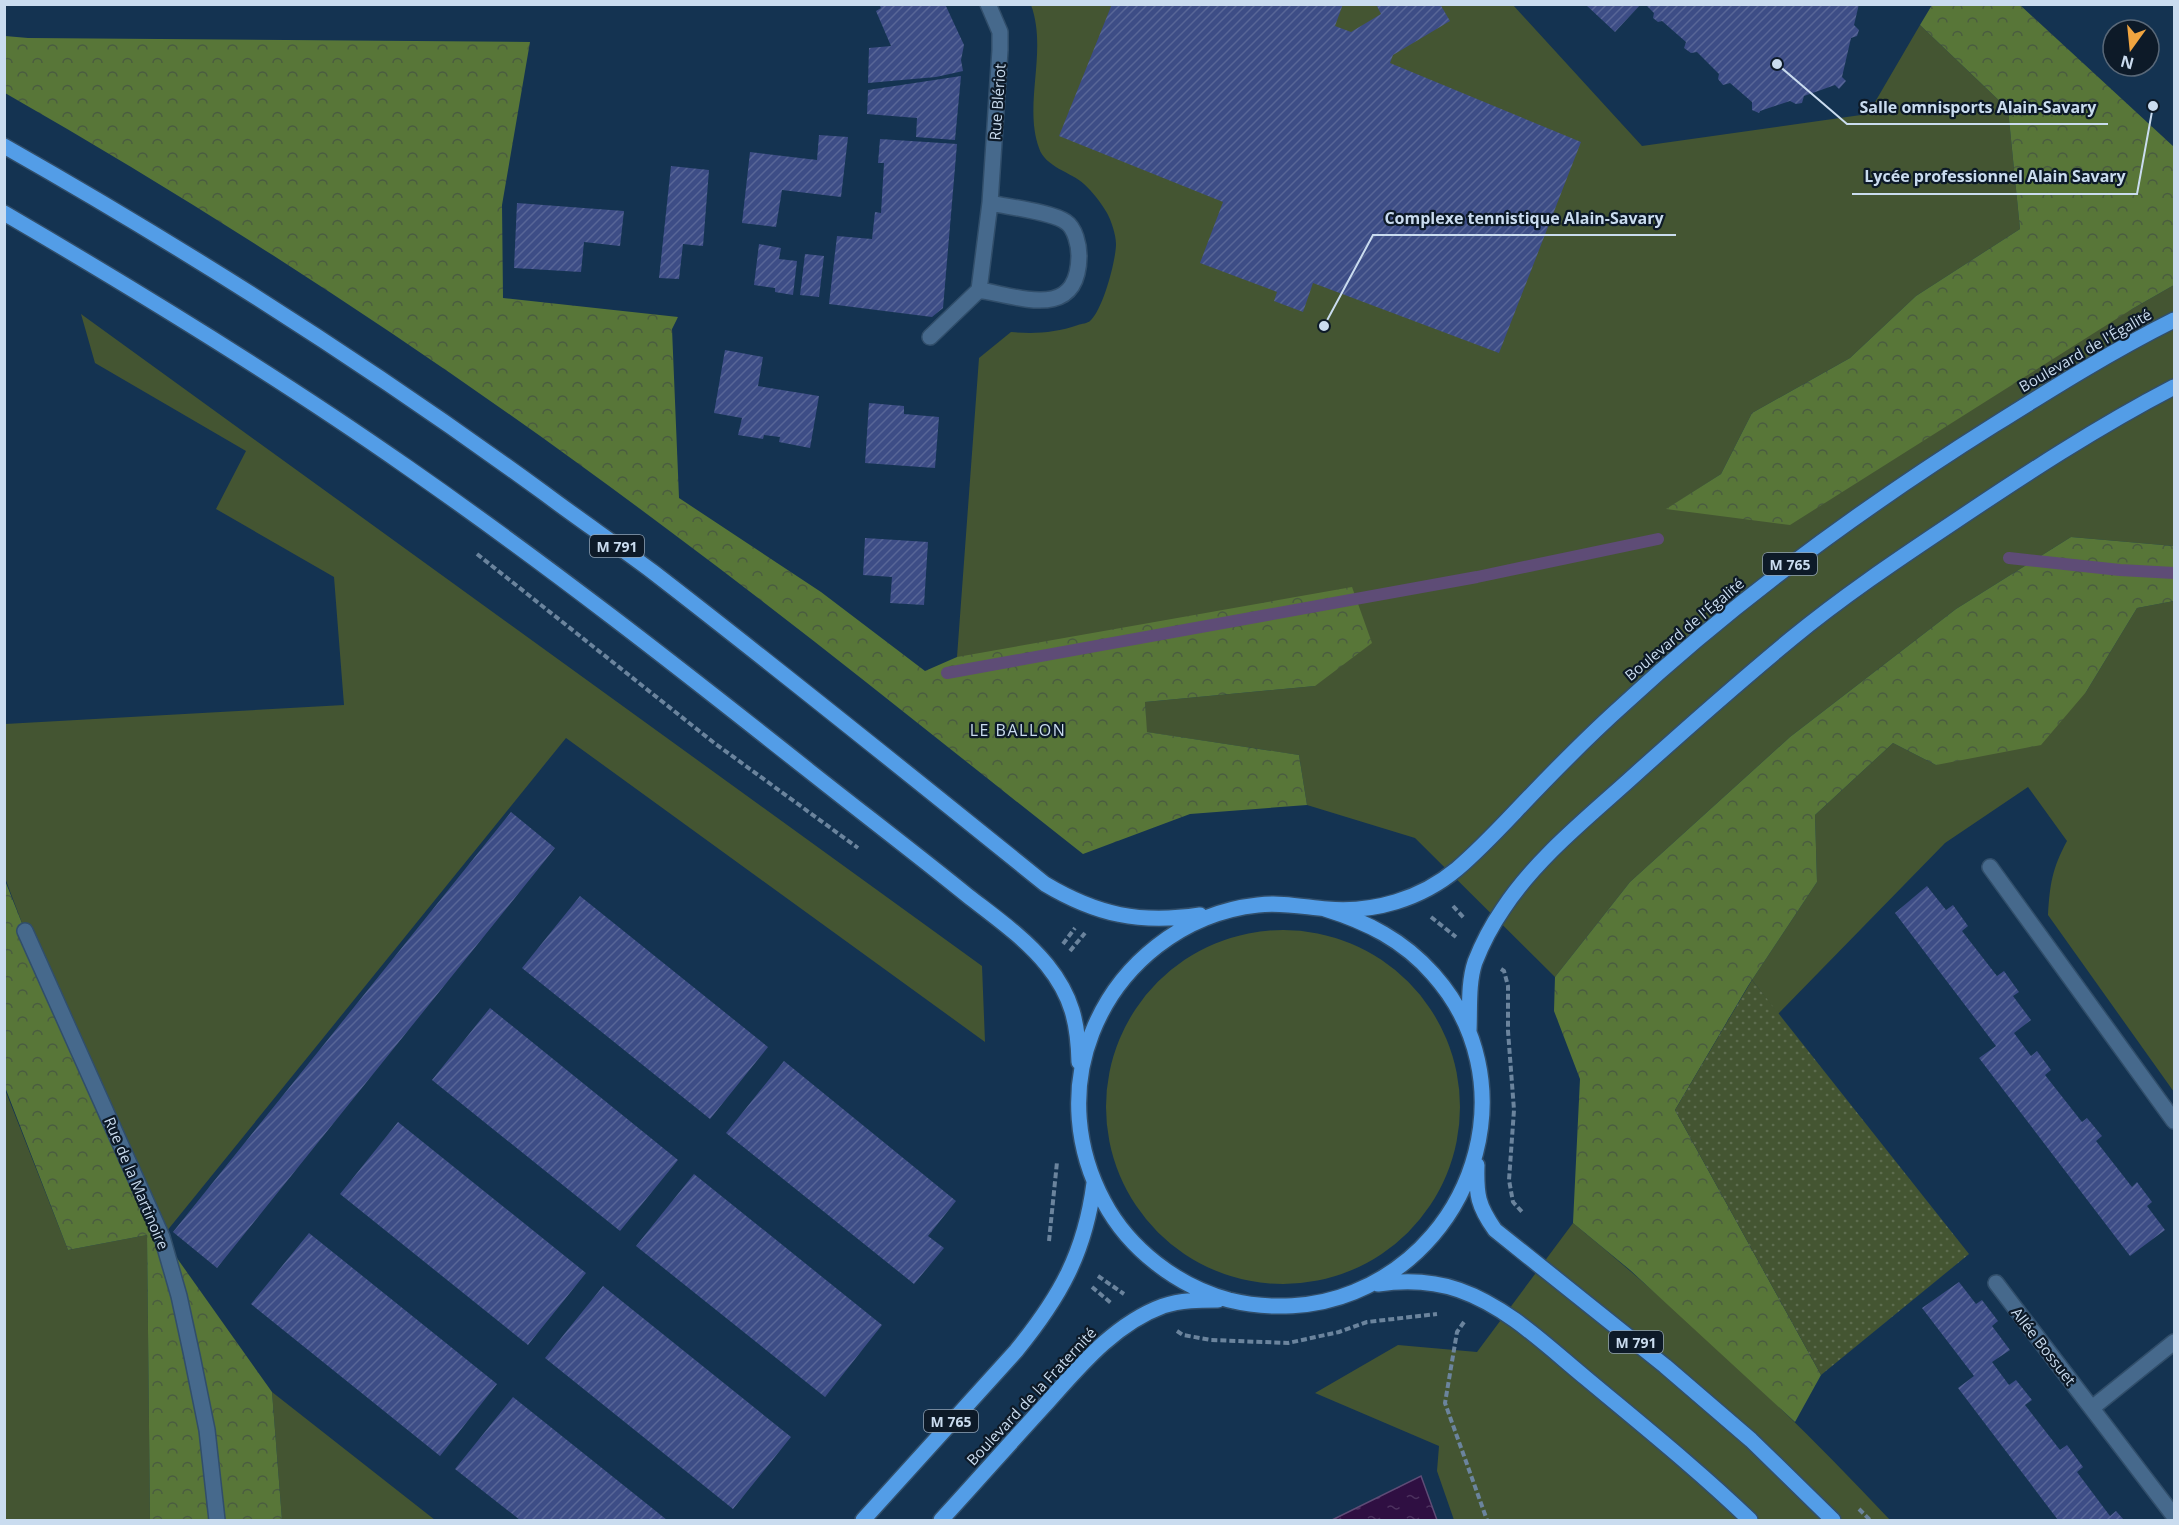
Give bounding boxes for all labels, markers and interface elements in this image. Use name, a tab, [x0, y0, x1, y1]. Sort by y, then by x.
north arrow	[2101, 18, 2161, 78]
text: N	[2118, 50, 2136, 75]
street label: Rue Blériot	[984, 63, 1010, 141]
callout: Salle omnisports Alain-Savary	[1847, 90, 2108, 124]
text: Salle omnisports Alain-Savary	[1860, 96, 2097, 118]
callout: Lycée professionnel Alain Savary	[1852, 160, 2137, 194]
text: Lycée professionnel Alain Savary	[1864, 165, 2127, 187]
callout: Complexe tennistique Alain-Savary	[1373, 201, 1676, 235]
text: Complexe tennistique Alain-Savary	[1384, 207, 1665, 229]
street label: Boulevard de l'Égalité	[2015, 304, 2155, 396]
road number: M 791	[590, 535, 644, 557]
road number: M 765	[1763, 553, 1817, 575]
street label: Boulevard de l'Égalité	[1620, 573, 1748, 685]
district label: LE BALLON	[970, 719, 1066, 741]
street label: Rue de la Martinoire	[100, 1114, 174, 1252]
street label: Allée Bossuet	[2007, 1303, 2081, 1389]
street label: Boulevard de la Fraternité	[962, 1323, 1100, 1469]
road number: M 791	[1609, 1331, 1663, 1353]
road number: M 765	[924, 1410, 978, 1432]

